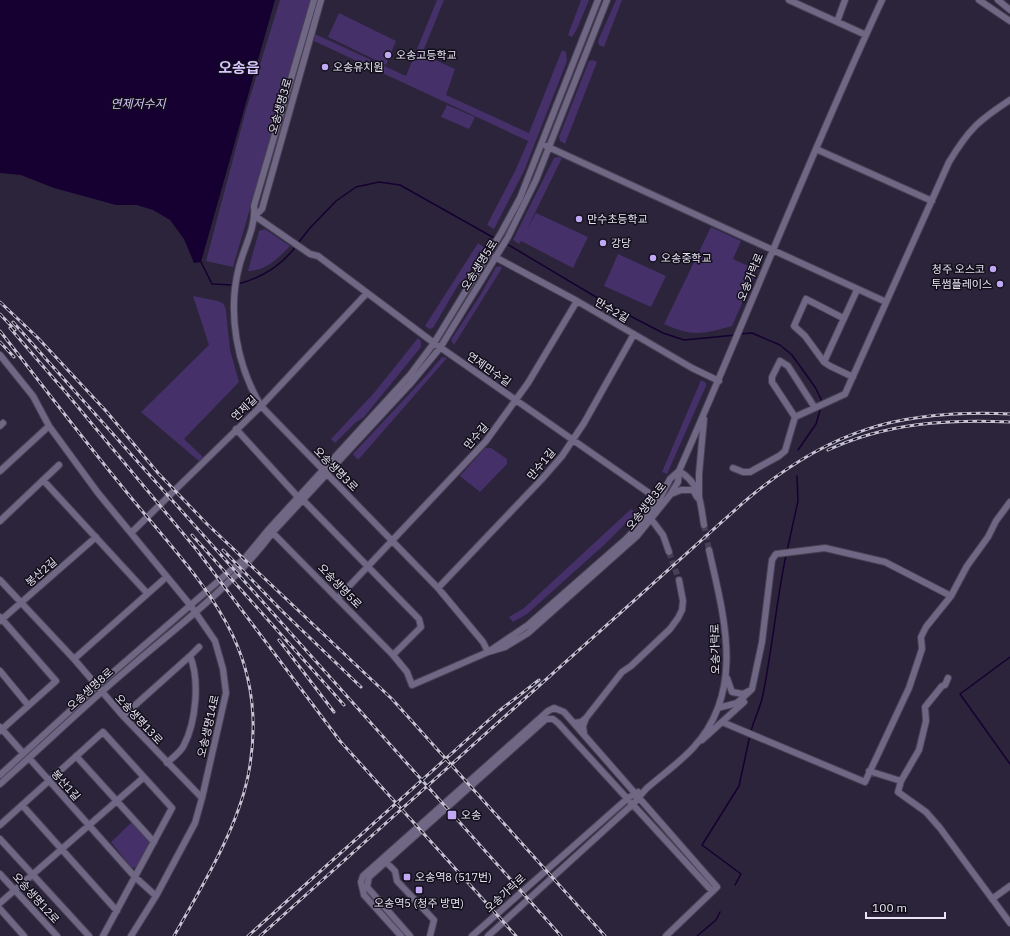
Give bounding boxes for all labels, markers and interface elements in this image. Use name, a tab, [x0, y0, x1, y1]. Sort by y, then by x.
place label: 오송고등학교	[396, 48, 457, 62]
marker: 오송고등학교	[383, 50, 393, 60]
district label: 오송읍	[218, 58, 260, 77]
place label: 오송유치원	[333, 60, 384, 74]
marker: 오송유치원	[320, 62, 330, 72]
street label: 오송생명3로	[265, 77, 295, 135]
water label: 연제저수지	[110, 96, 167, 111]
place label: 만수초등학교	[587, 212, 648, 226]
marker: 만수초등학교	[574, 214, 584, 224]
place label: 강당	[611, 236, 631, 250]
street label: 오송생명5로	[458, 237, 500, 293]
marker: 강당	[598, 238, 608, 248]
place label: 오송중학교	[661, 251, 712, 265]
street label: 오송가락로	[734, 251, 766, 303]
marker: 오송중학교	[648, 253, 658, 263]
place label: 청주 오스코	[932, 262, 985, 276]
marker: 청주 오스코	[988, 264, 998, 274]
place label: 투썸플레이스	[931, 277, 992, 291]
marker: 투썸플레이스	[995, 279, 1005, 289]
street label: 만수2길	[592, 295, 632, 325]
street label: 연제만수길	[464, 349, 514, 389]
street label: 연제길	[228, 392, 260, 424]
street label: 만수길	[461, 420, 491, 452]
street label: 오송생명3로	[311, 444, 361, 494]
street label: 만수1길	[524, 445, 558, 483]
street label: 오송생명3로	[623, 479, 669, 533]
street label: 봉산2길	[22, 555, 60, 589]
street label: 오송생명5로	[315, 561, 365, 611]
street label: 오송가락로	[708, 624, 722, 674]
street label: 오송생명8로	[64, 665, 116, 713]
street label: 오송생명13로	[112, 691, 166, 747]
street label: 오송생명14로	[194, 693, 222, 759]
street label: 봉산1길	[48, 767, 84, 803]
place label: 오송	[461, 808, 481, 822]
marker: 오송	[446, 809, 458, 821]
street label: 오송생명12로	[9, 870, 63, 926]
place label: 오송역8 (517번)	[415, 870, 492, 884]
street label: 오송가락로	[482, 871, 528, 915]
marker: 오송역8 (517번)	[402, 872, 412, 882]
marker: 오송역5 (청주 방면)	[414, 885, 424, 895]
scale bar	[866, 894, 945, 920]
place label: 오송역5 (청주 방면)	[374, 896, 464, 910]
text: 100 m	[872, 900, 907, 915]

